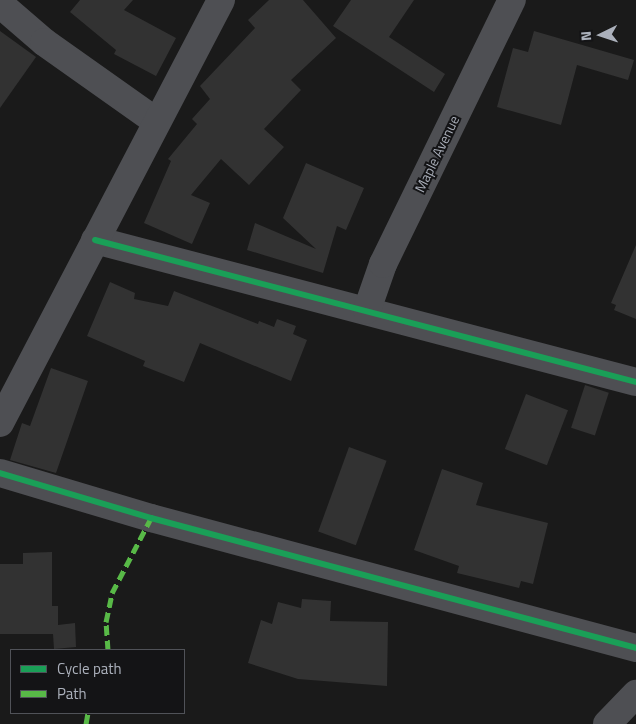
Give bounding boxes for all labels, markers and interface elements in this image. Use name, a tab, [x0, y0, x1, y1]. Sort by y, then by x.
north arrow	[576, 10, 626, 60]
text: N	[575, 31, 596, 42]
street label: Maple Avenue	[411, 113, 463, 195]
legend	[10, 649, 185, 714]
text: Cycle path	[57, 657, 122, 680]
text: Path	[57, 682, 87, 705]

